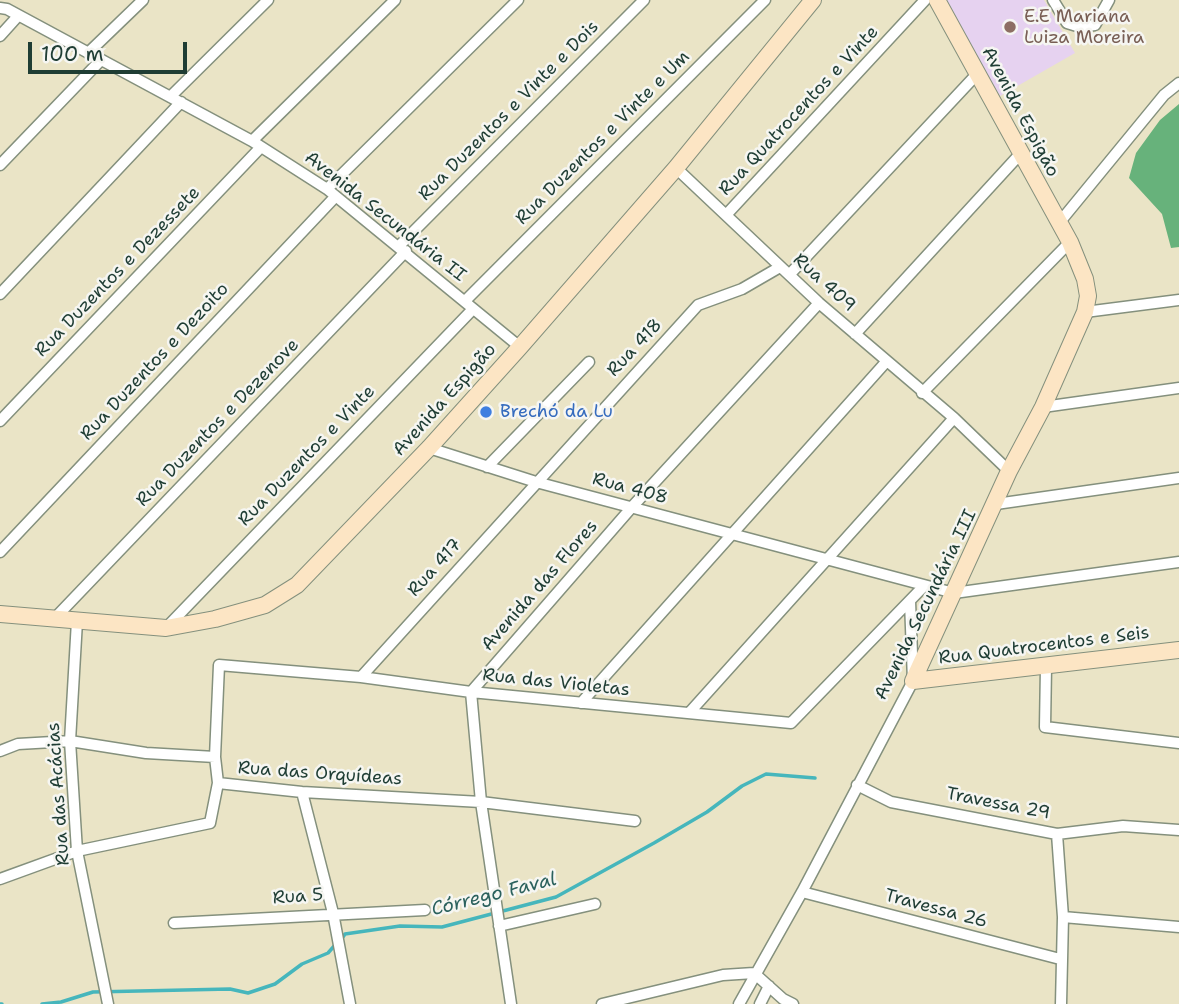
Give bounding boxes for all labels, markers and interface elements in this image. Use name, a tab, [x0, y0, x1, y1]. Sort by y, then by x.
place label: E.E Mariana Luiza Moreira	[1024, 6, 1144, 48]
street label: Rua Duzentos e Vinte e Dois	[414, 16, 604, 206]
marker: E.E Mariana Luiza Moreira	[1002, 19, 1018, 35]
street label: Rua Quatrocentos e Vinte	[715, 22, 883, 200]
scale bar	[32, 28, 191, 72]
text: 100 m	[41, 40, 104, 68]
street label: Avenida Espigão	[977, 43, 1063, 181]
street label: Rua Duzentos e Vinte e Um	[511, 46, 695, 230]
street label: Avenida Secundária II	[300, 147, 470, 287]
street label: Rua Duzentos e Dezessete	[31, 182, 205, 362]
street label: Rua 409	[788, 249, 860, 317]
street label: Rua Duzentos e Dezoito	[76, 279, 234, 445]
street label: Rua 418	[603, 315, 667, 381]
street label: Rua Duzentos e Dezenove	[132, 335, 304, 511]
street label: Avenida Espigão	[389, 339, 501, 461]
street label: Rua Duzentos e Vinte	[234, 381, 380, 531]
place label: Brechó da Lu	[500, 401, 613, 423]
marker: Brechó da Lu	[478, 404, 494, 420]
street label: Rua 408	[590, 469, 670, 509]
street label: Avenida Secundária III	[871, 506, 981, 704]
street label: Avenida das Flores	[477, 516, 603, 656]
street label: Rua 417	[403, 535, 467, 601]
street label: Rua Quatrocentos e Seis	[937, 622, 1151, 670]
street label: Rua das Violetas	[481, 665, 631, 701]
street label: Rua das Acácias	[43, 722, 75, 866]
street label: Rua das Orquídeas	[237, 757, 403, 791]
street label: Travessa 29	[944, 783, 1052, 825]
water label: Córrego Faval	[429, 868, 559, 922]
street label: Rua 5	[272, 884, 324, 910]
street label: Travessa 26	[882, 885, 990, 933]

